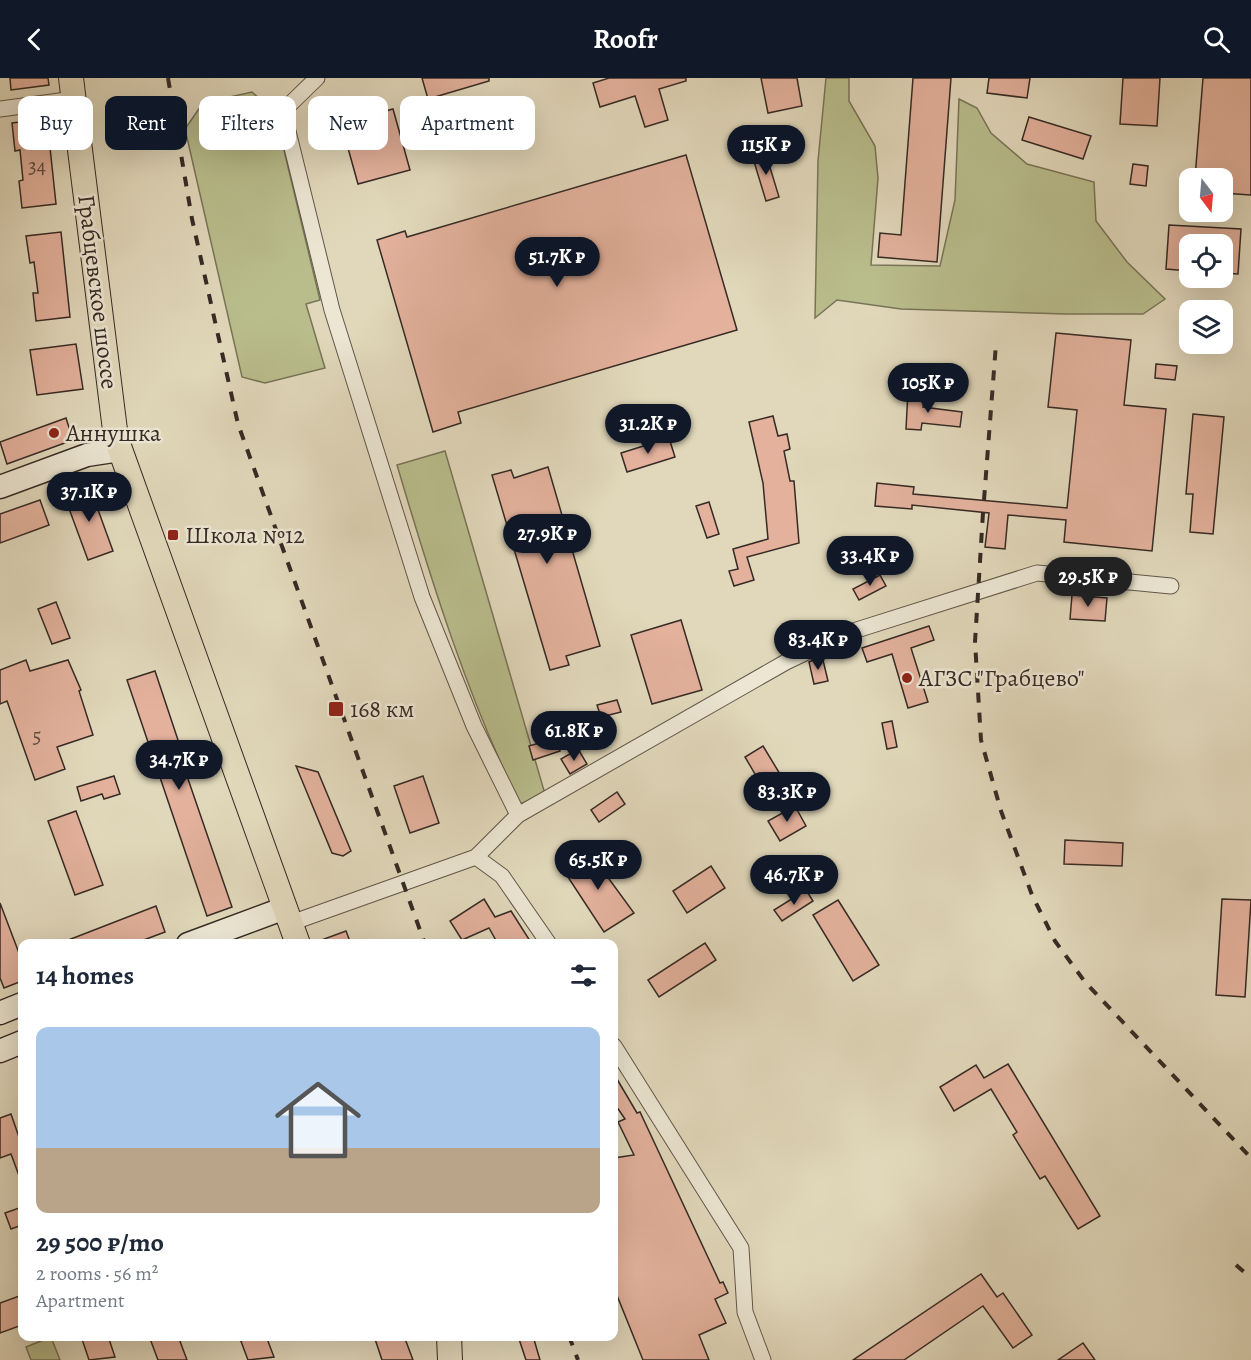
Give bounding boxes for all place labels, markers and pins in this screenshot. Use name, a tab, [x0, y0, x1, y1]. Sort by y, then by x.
pin: 115K ₽	[717, 125, 815, 176]
pin: 51.7K ₽	[502, 237, 612, 288]
pin: 105K ₽	[879, 363, 977, 414]
pin: 31.2K ₽	[593, 404, 703, 455]
place label: Аннушка	[65, 417, 161, 449]
marker: Аннушка	[47, 426, 61, 440]
pin: 37.1K ₽	[34, 472, 144, 523]
pin: 27.9K ₽	[492, 514, 602, 565]
place label: Школа №12	[185, 519, 305, 551]
marker: Школа №12	[166, 528, 180, 542]
pin: 33.4K ₽	[815, 536, 925, 587]
pin: 29.5K ₽	[1033, 557, 1143, 608]
pin: 83.4K ₽	[763, 620, 873, 671]
place label: АГЗС "Грабцево"	[918, 662, 1085, 694]
marker: АГЗС "Грабцево"	[900, 671, 914, 685]
place label: 168 км	[350, 693, 414, 725]
marker: 168 км	[327, 700, 345, 718]
pin: 61.8K ₽	[519, 711, 629, 762]
pin: 34.7K ₽	[124, 740, 234, 791]
pin: 83.3K ₽	[732, 772, 842, 823]
pin: 65.5K ₽	[543, 840, 653, 891]
pin: 46.7K ₽	[739, 855, 849, 906]

